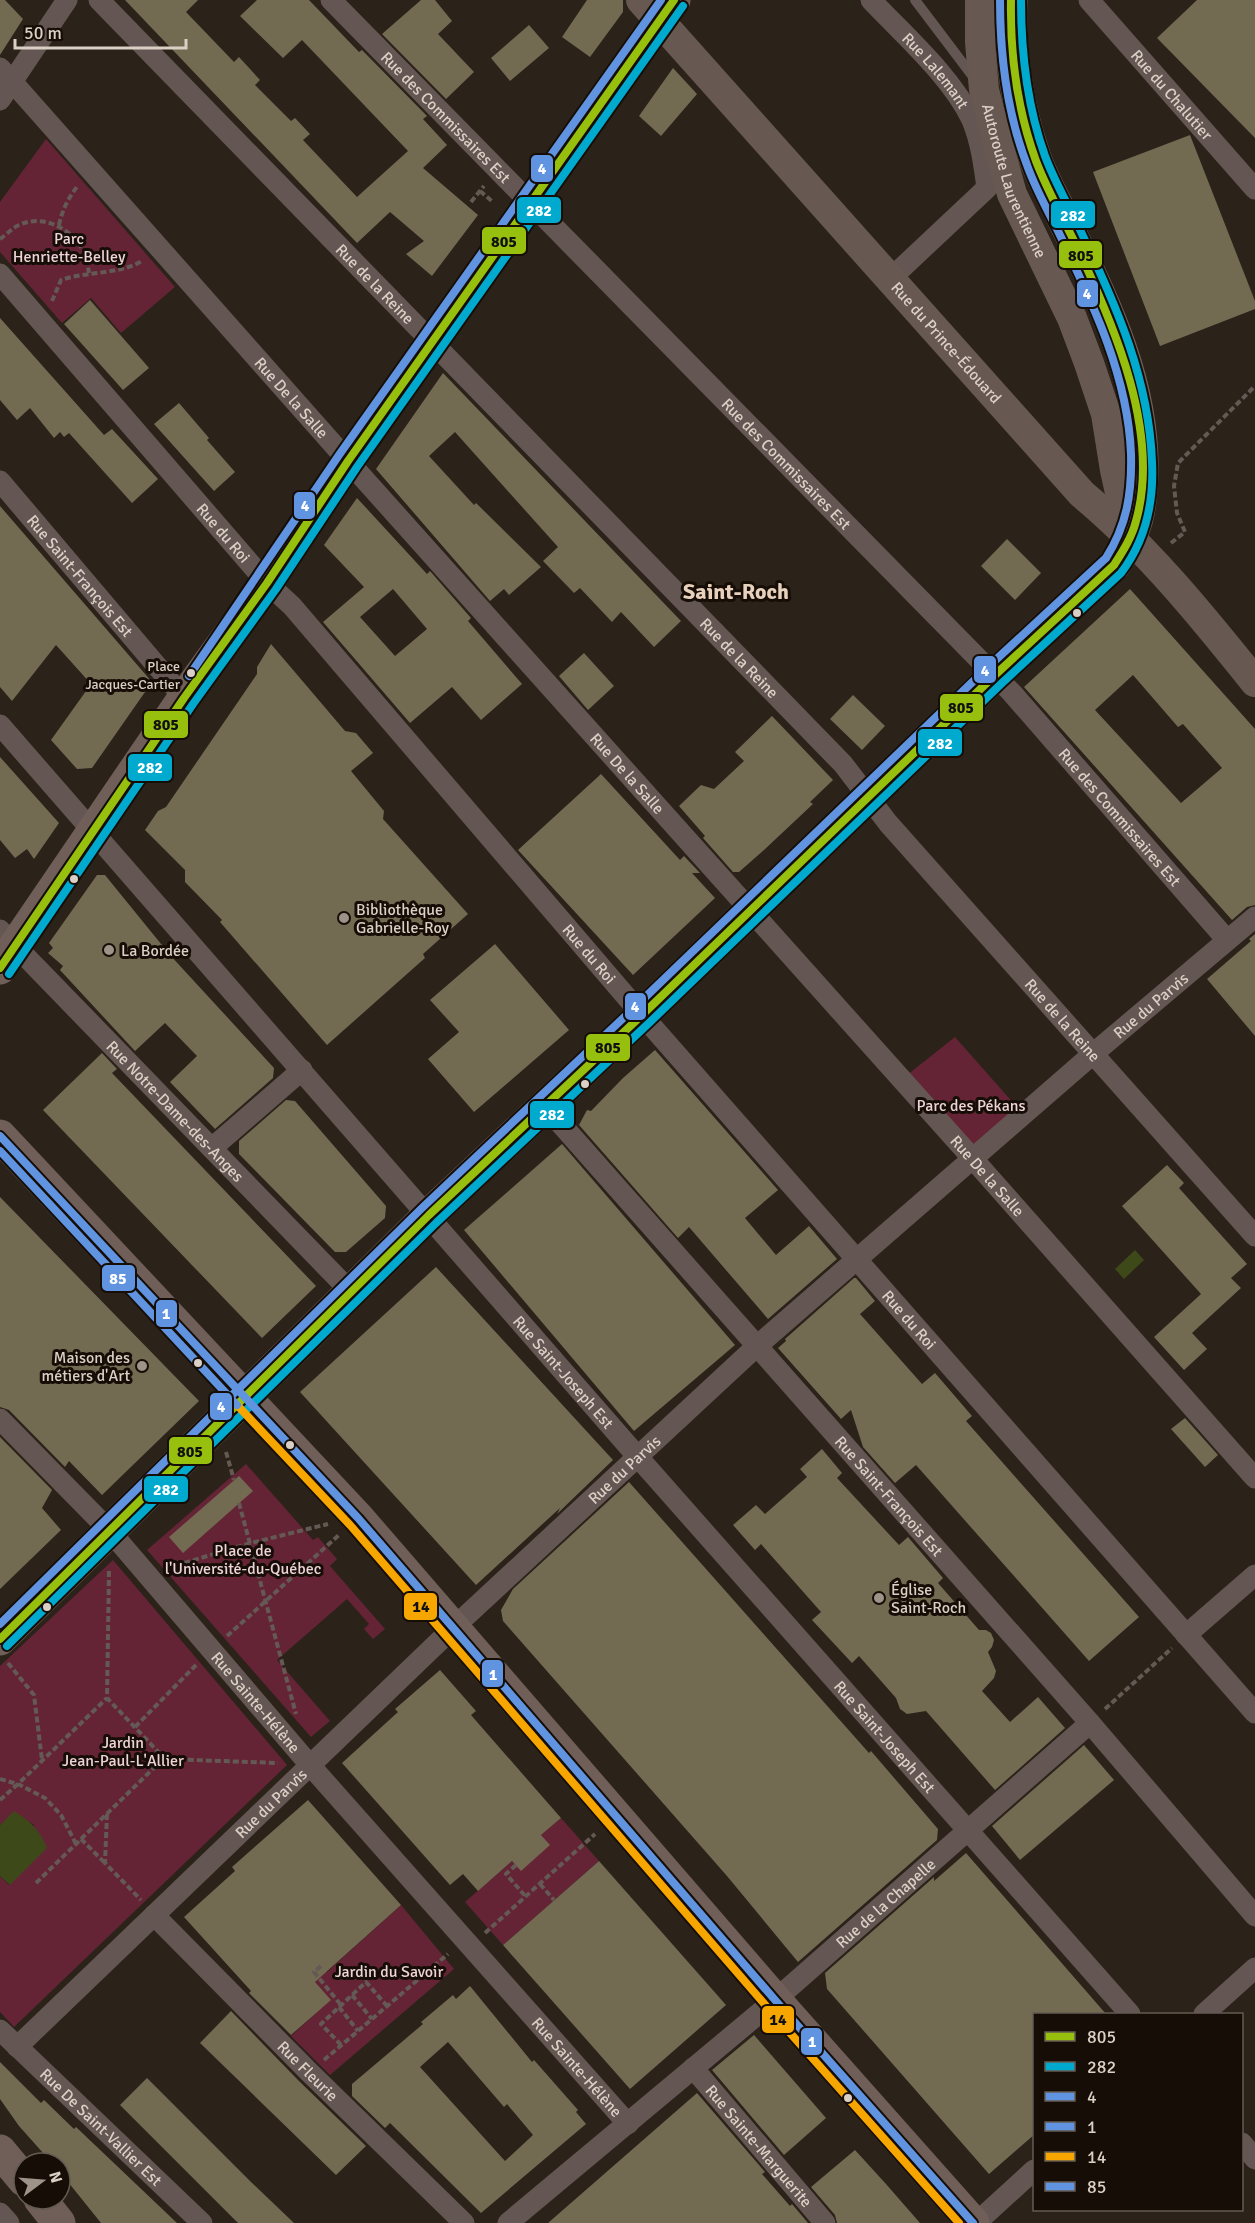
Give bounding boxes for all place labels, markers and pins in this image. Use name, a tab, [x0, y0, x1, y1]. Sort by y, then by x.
unlabelled marker	[1071, 607, 1083, 619]
place label: Place Jacques-Cartier	[86, 658, 181, 693]
marker: Place Jacques-Cartier	[185, 667, 197, 679]
unlabelled marker	[68, 873, 80, 885]
place label: Bibliothèque Gabrielle-Roy	[356, 900, 449, 938]
marker: Bibliothèque Gabrielle-Roy	[337, 911, 351, 925]
place label: La Bordée	[121, 941, 189, 961]
marker: La Bordée	[102, 943, 116, 957]
unlabelled marker	[579, 1078, 591, 1090]
place label: Maison des métiers d'Art	[41, 1348, 130, 1386]
unlabelled marker	[192, 1357, 204, 1369]
marker: Maison des métiers d'Art	[135, 1359, 149, 1373]
unlabelled marker	[284, 1439, 296, 1451]
place label: Église Saint-Roch	[891, 1580, 966, 1618]
marker: Église Saint-Roch	[872, 1591, 886, 1605]
unlabelled marker	[41, 1601, 53, 1613]
unlabelled marker	[842, 2092, 854, 2104]

